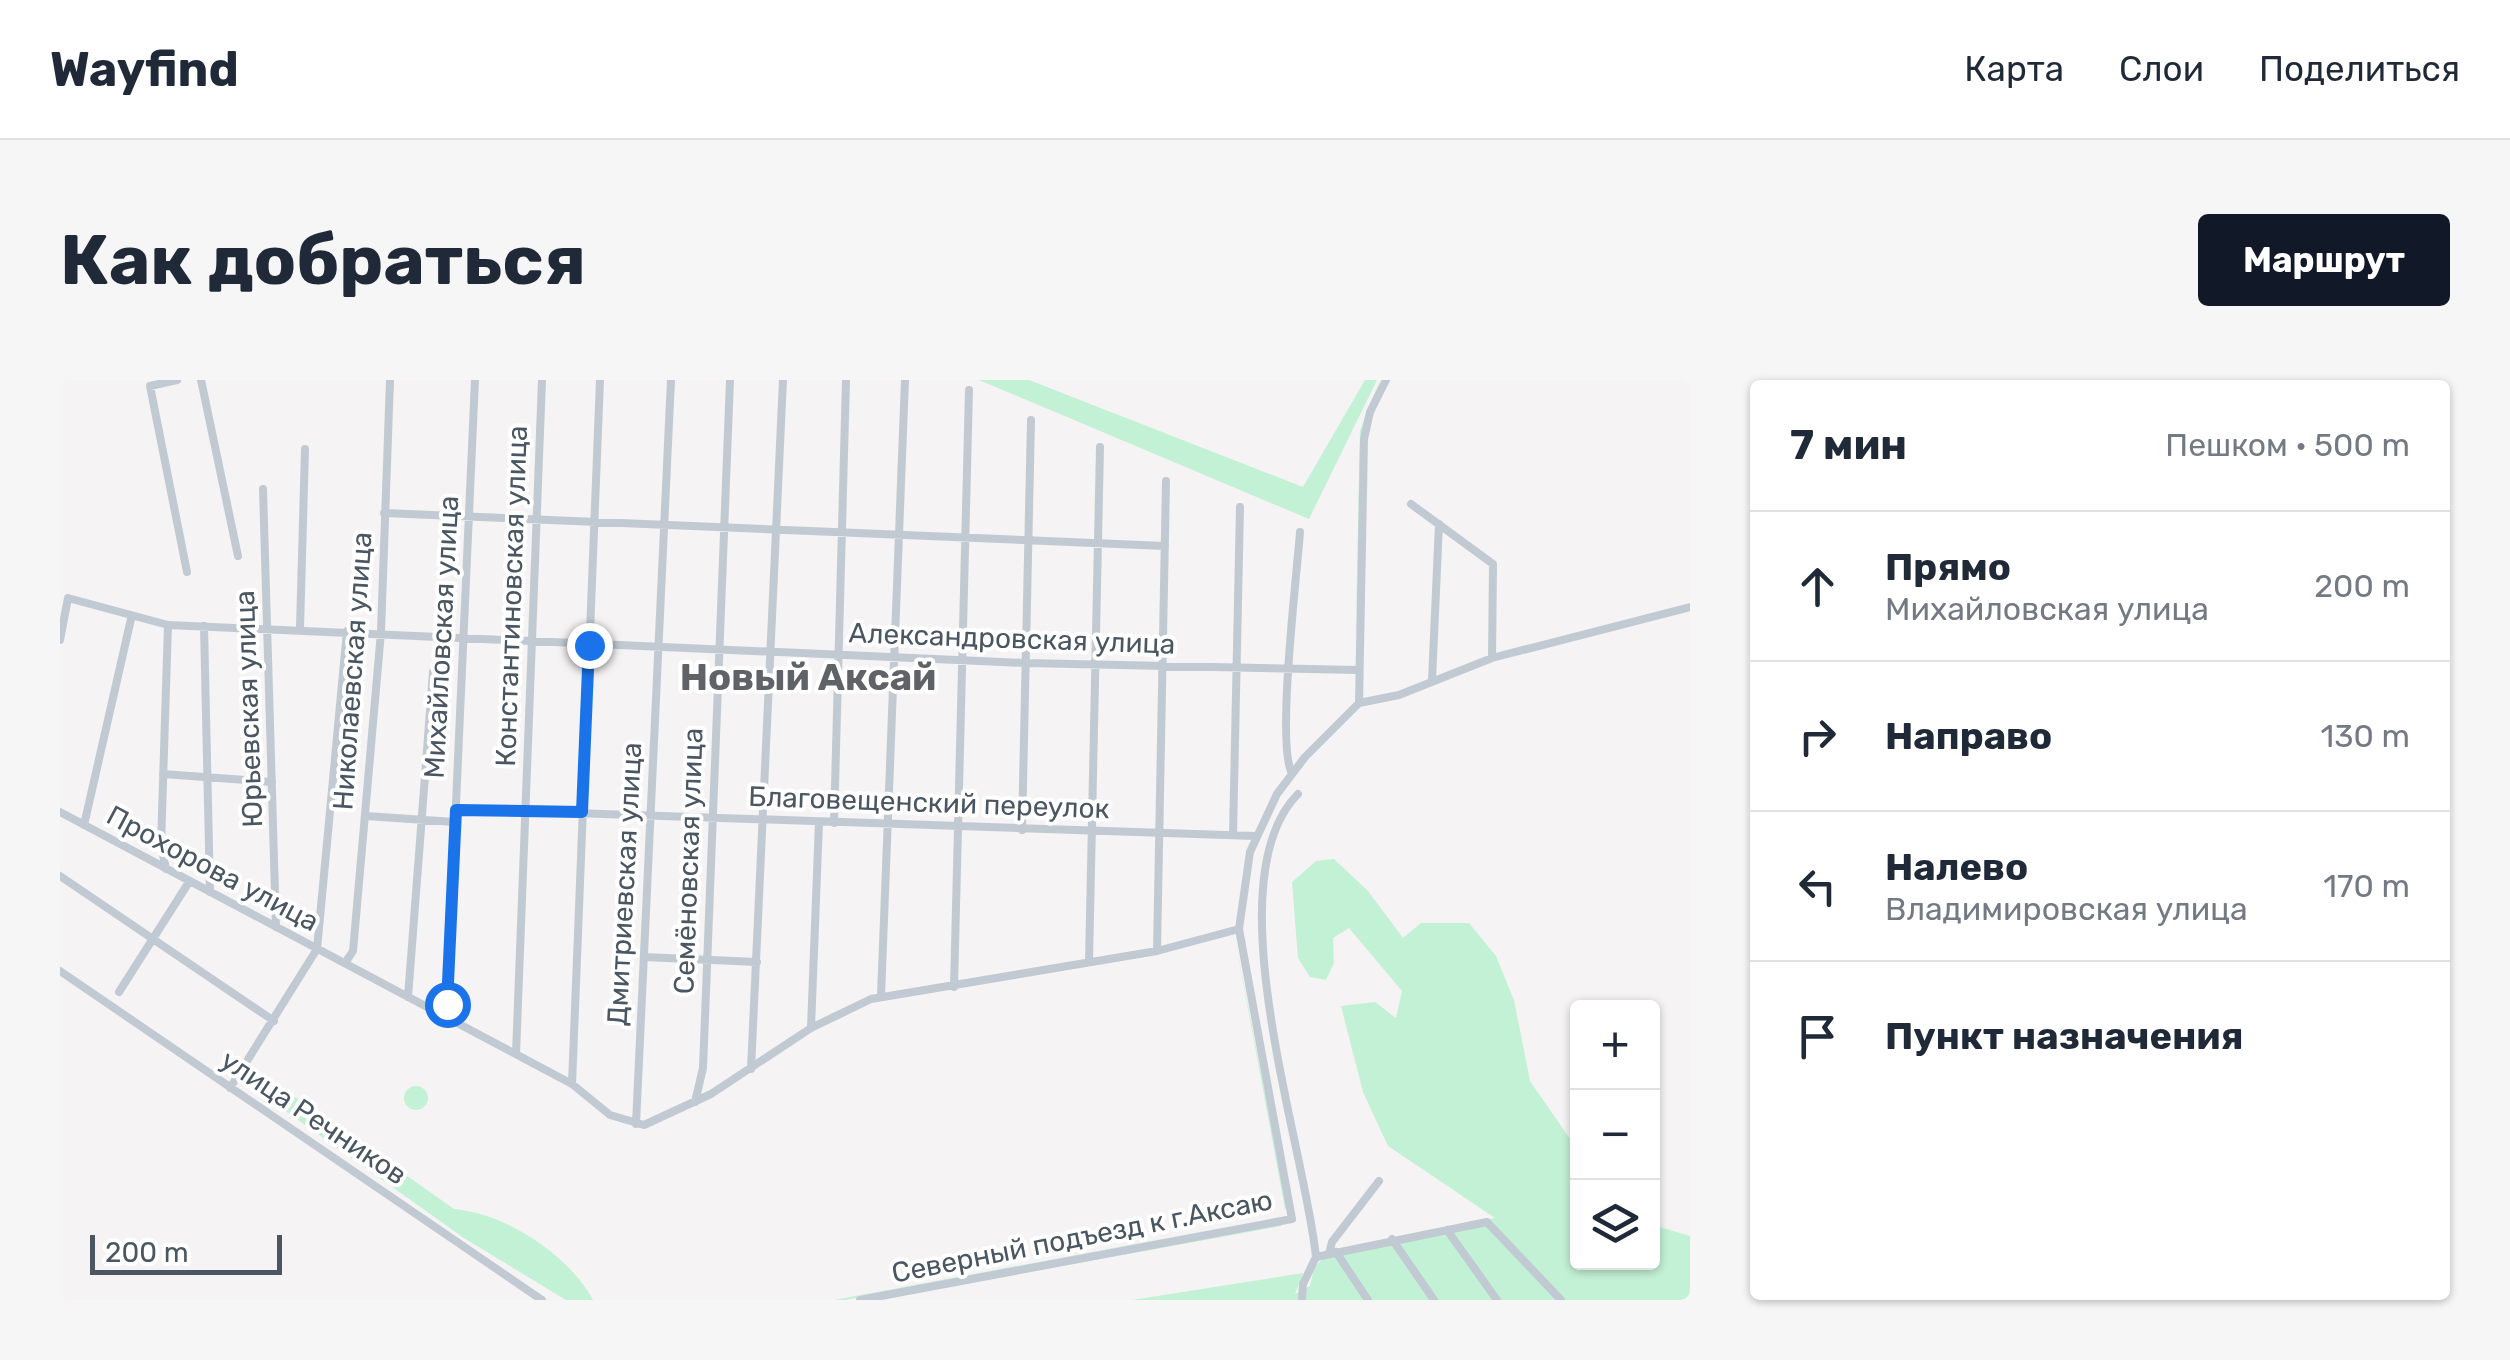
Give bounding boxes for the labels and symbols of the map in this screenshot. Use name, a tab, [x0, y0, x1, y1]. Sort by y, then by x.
street label: Константиновская улица	[489, 425, 534, 767]
street label: Михайловская улица	[418, 495, 465, 779]
street label: Николаевская улица	[326, 531, 379, 811]
street label: Юрьевская улица	[228, 590, 269, 828]
street label: Александровская улица	[848, 616, 1176, 661]
route end	[567, 623, 613, 669]
district label: Новый Аксай	[680, 654, 936, 700]
street label: Семёновская улица	[667, 727, 710, 995]
street label: Дмитриевская улица	[601, 741, 648, 1027]
street label: Благовещенский переулок	[748, 780, 1110, 825]
street label: Прохорова улица	[101, 799, 324, 938]
route start	[425, 982, 471, 1028]
street label: улица Речников	[215, 1043, 413, 1192]
street label: Северный подъезд к г.Аксаю	[889, 1183, 1275, 1290]
scale bar	[90, 1230, 282, 1274]

